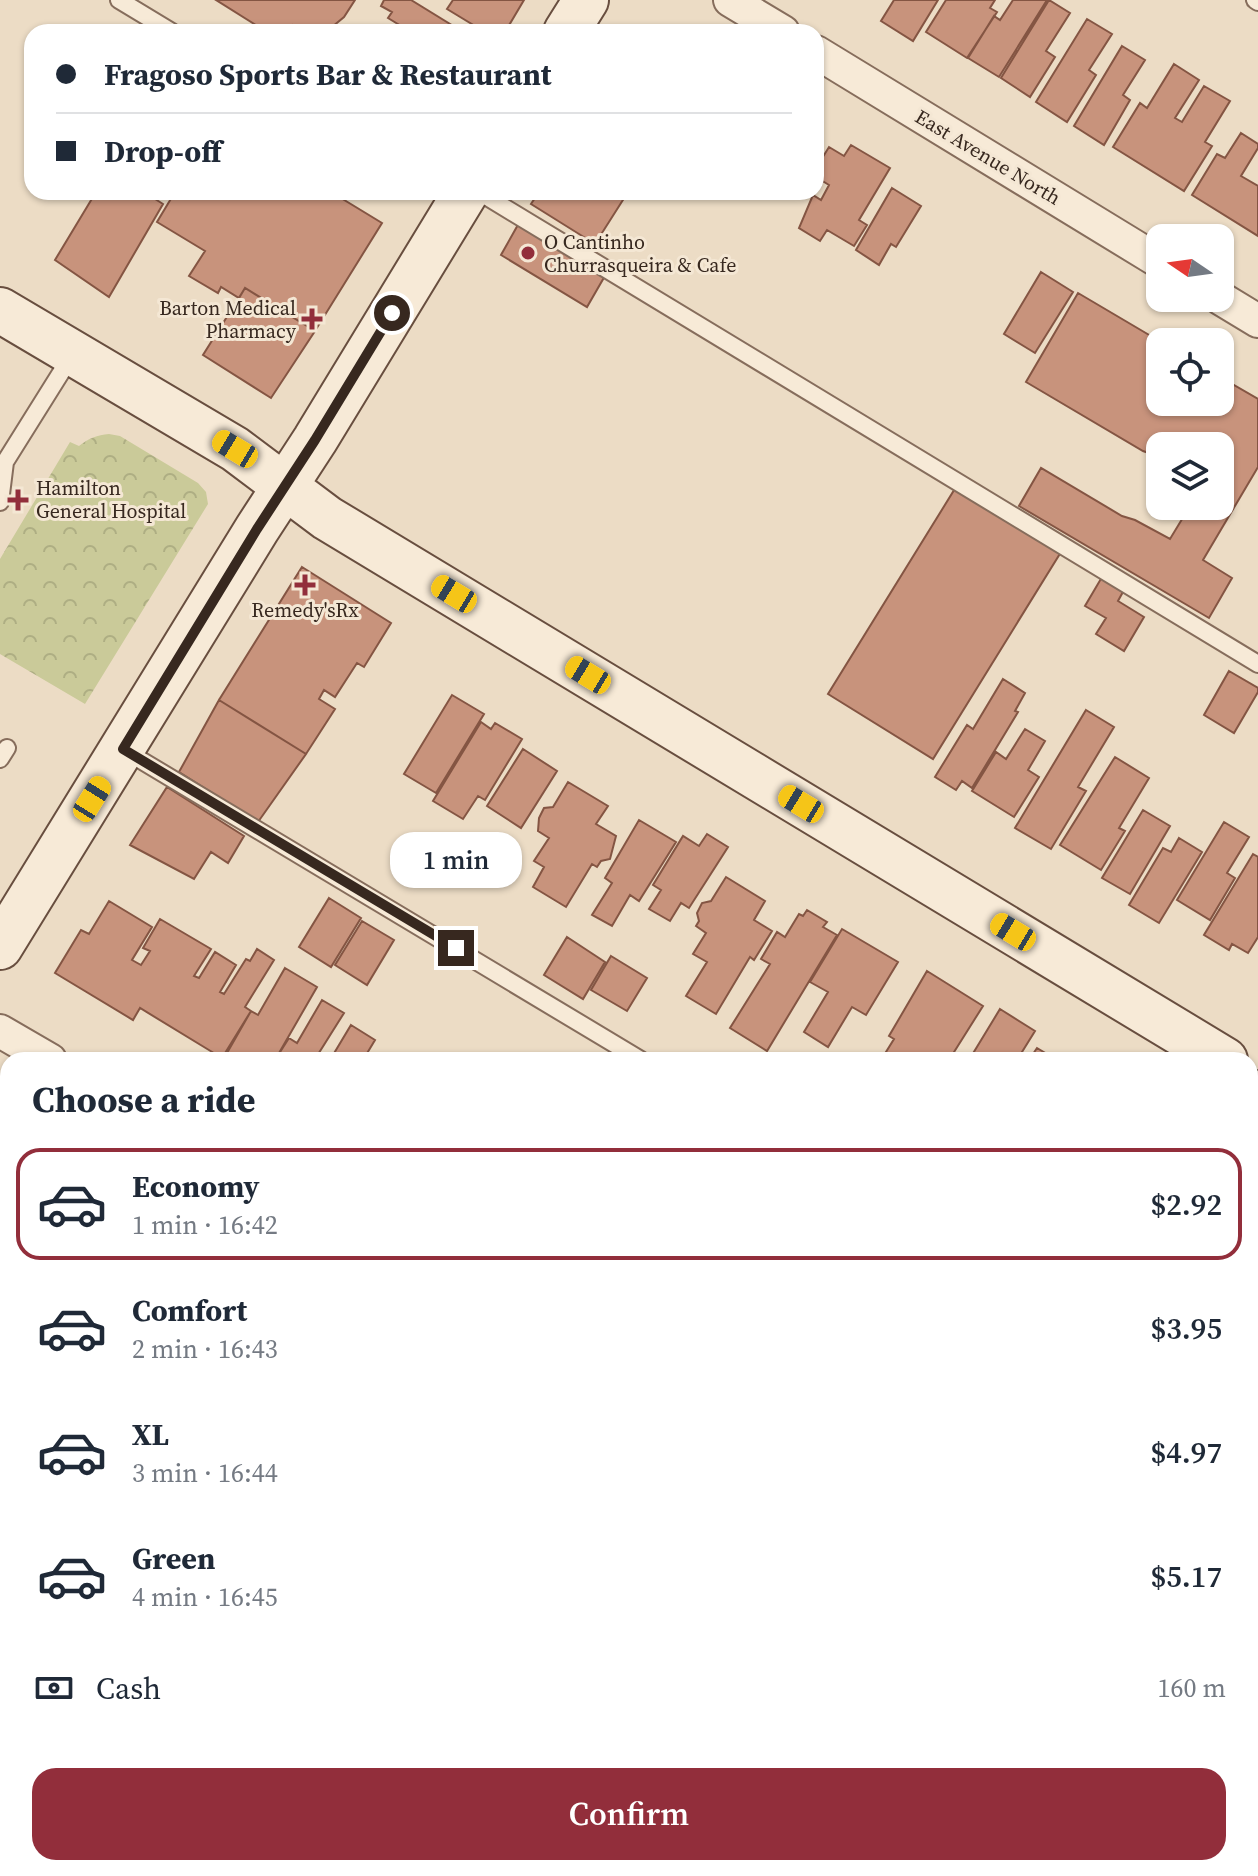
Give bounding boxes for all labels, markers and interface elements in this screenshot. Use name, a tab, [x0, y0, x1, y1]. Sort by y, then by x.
text: Fragoso Sports Bar & Restaurant	[104, 54, 551, 95]
street label: East Avenue North	[910, 102, 1066, 212]
text: Drop-off	[104, 131, 222, 172]
north arrow	[1146, 224, 1234, 312]
map controls	[1146, 224, 1234, 520]
place label: O Cantinho Churrasqueira & Cafe	[544, 228, 736, 279]
marker: O Cantinho Churrasqueira & Cafe	[519, 244, 537, 262]
place label: Barton Medical Pharmacy	[159, 294, 297, 345]
route start	[374, 295, 410, 331]
marker: Barton Medical Pharmacy	[303, 310, 321, 328]
button: locate	[1146, 328, 1234, 416]
car	[208, 426, 262, 472]
button: layers	[1146, 432, 1234, 520]
place label: Hamilton General Hospital	[36, 474, 186, 525]
marker: Hamilton General Hospital	[7, 489, 29, 511]
car	[427, 571, 481, 617]
marker: Remedy'sRx	[296, 576, 314, 594]
place label: Remedy'sRx	[251, 596, 359, 624]
car	[561, 652, 615, 698]
car	[69, 772, 115, 826]
car	[774, 781, 828, 827]
callout: 1 min	[390, 832, 522, 888]
text: 1 min	[423, 842, 489, 878]
car	[986, 909, 1040, 955]
route end	[438, 930, 474, 966]
text: Choose a ride	[32, 1075, 255, 1124]
text: Economy	[132, 1166, 260, 1207]
icon: car	[36, 1168, 108, 1240]
text: $2.92	[1151, 1184, 1222, 1225]
text: 1 min · 16:42	[132, 1207, 278, 1243]
text: Comfort	[132, 1290, 247, 1331]
icon: car	[36, 1292, 108, 1364]
text: $3.95	[1151, 1308, 1222, 1349]
text: 2 min · 16:43	[132, 1331, 278, 1367]
text: XL	[132, 1414, 169, 1455]
icon: car	[36, 1416, 108, 1488]
text: $4.97	[1151, 1432, 1222, 1473]
text: 3 min · 16:44	[132, 1455, 278, 1491]
text: Green	[132, 1538, 215, 1579]
icon: car	[36, 1540, 108, 1612]
text: $5.17	[1151, 1556, 1222, 1597]
text: 4 min · 16:45	[132, 1579, 278, 1615]
icon: cash	[32, 1666, 76, 1710]
text: Cash	[96, 1668, 161, 1709]
text: 160 m	[1158, 1670, 1226, 1706]
button: Confirm	[32, 1768, 1226, 1860]

